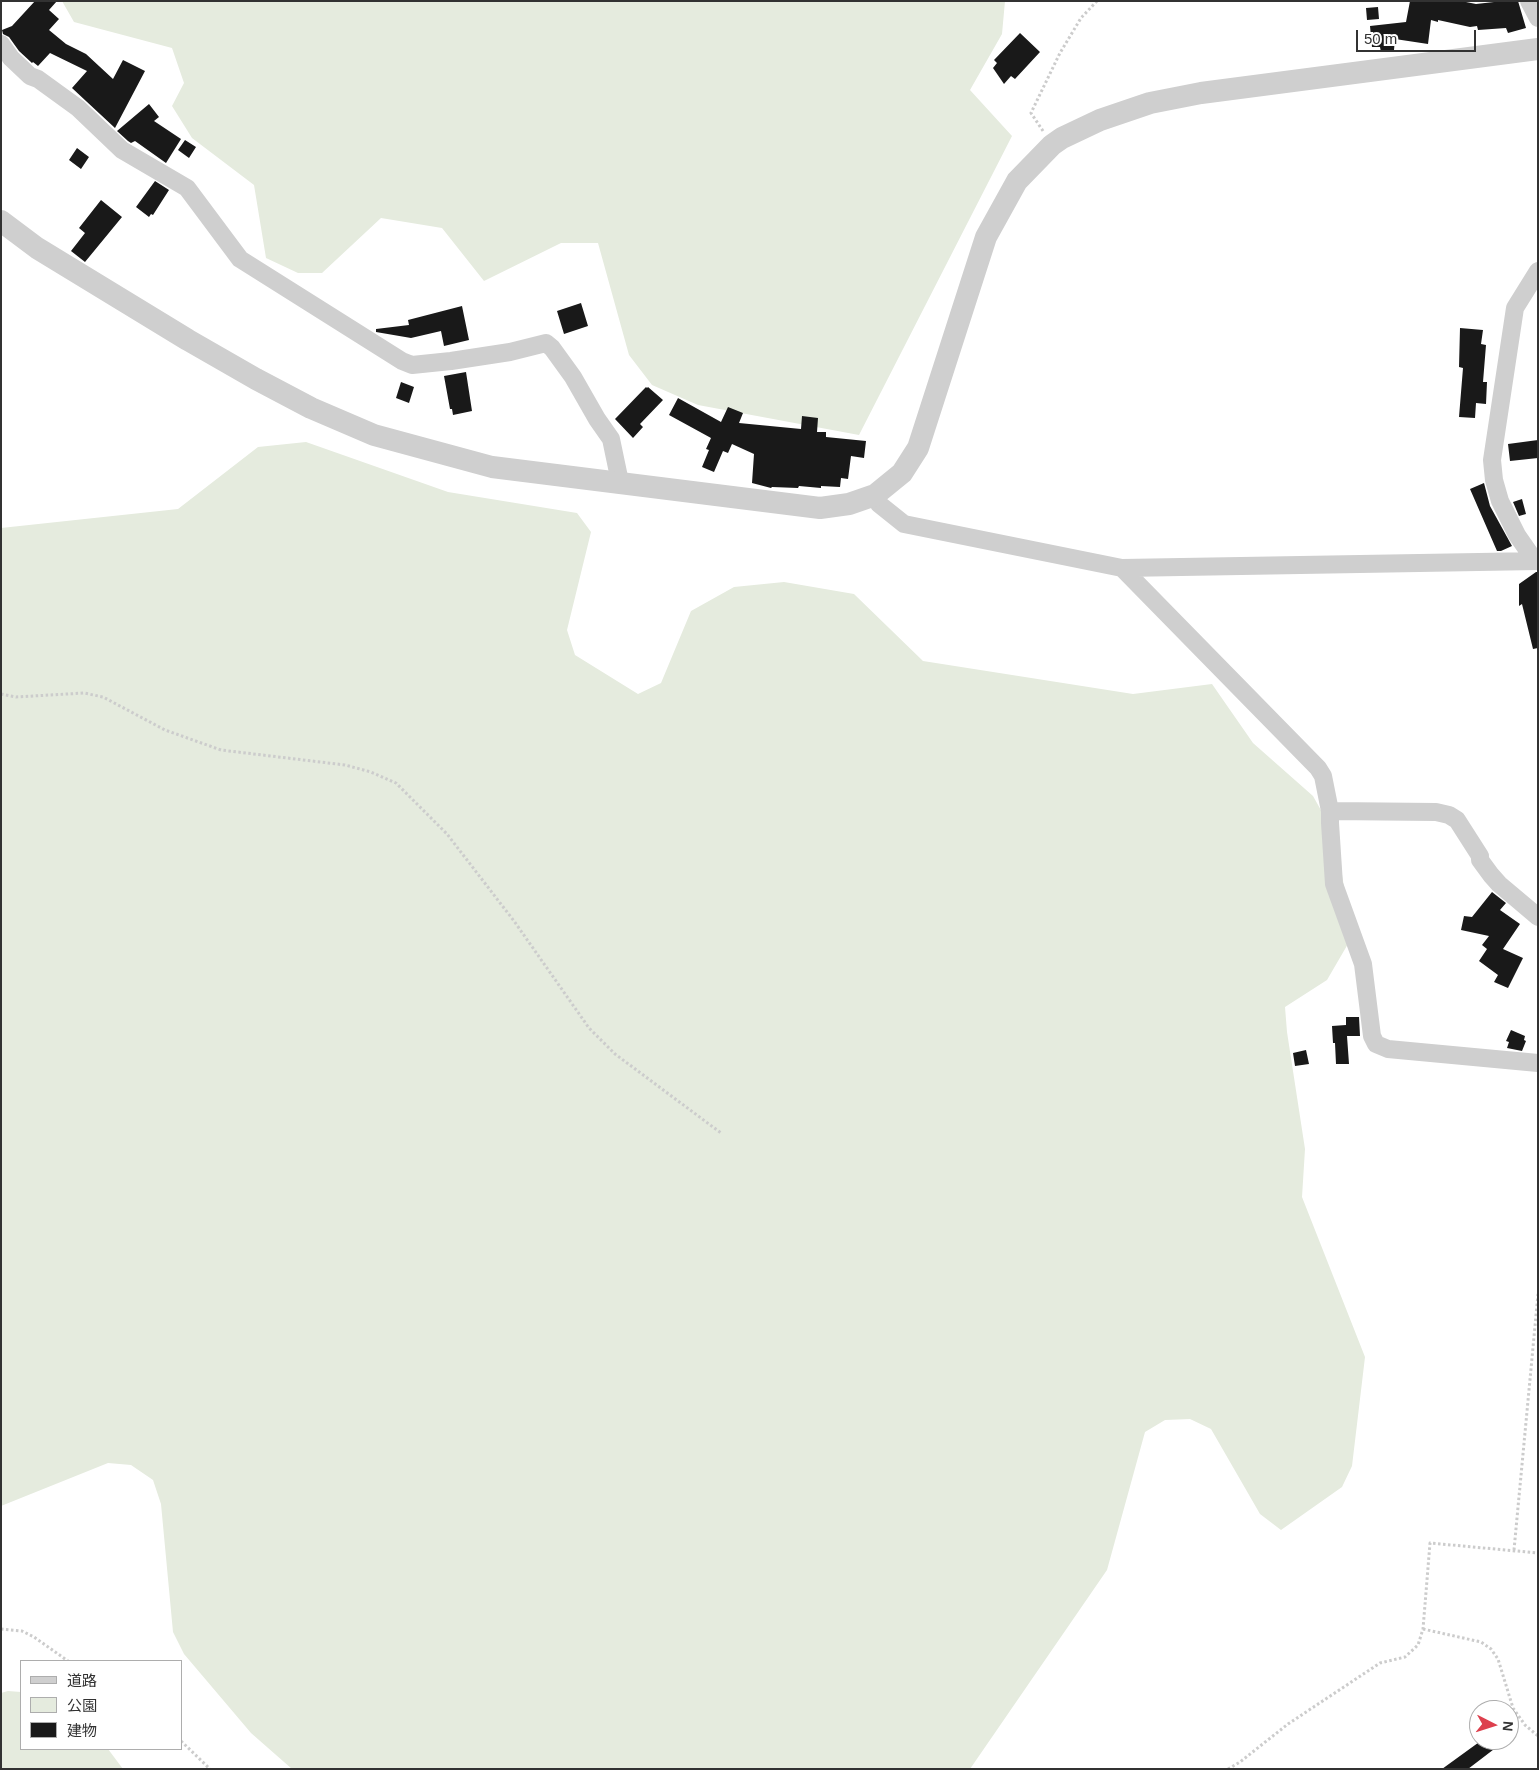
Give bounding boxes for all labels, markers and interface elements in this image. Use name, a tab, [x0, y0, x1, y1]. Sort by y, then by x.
scale bar	[1359, 20, 1479, 52]
text: 50 m	[1364, 30, 1397, 47]
legend	[20, 1660, 182, 1750]
text: 道路	[67, 1672, 97, 1689]
text: 公園	[67, 1697, 97, 1714]
north arrow	[1469, 1700, 1519, 1750]
text: N	[1500, 1720, 1516, 1732]
text: 建物	[67, 1722, 97, 1739]

